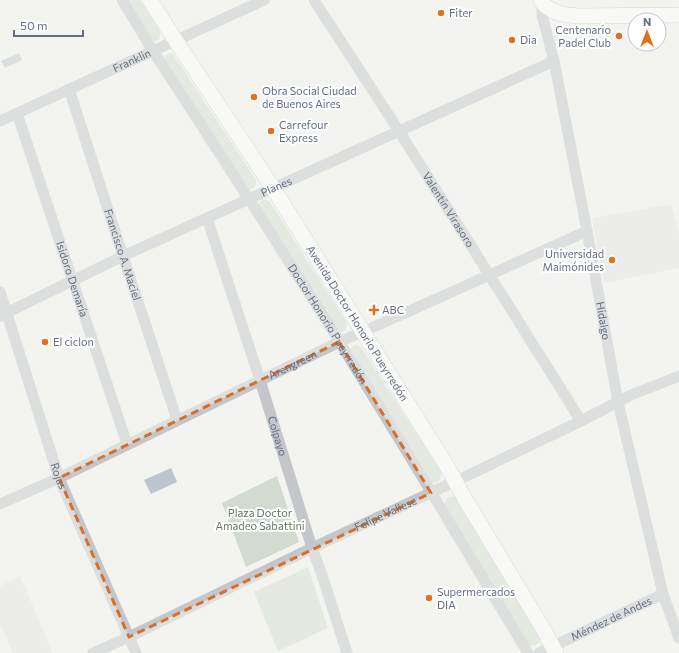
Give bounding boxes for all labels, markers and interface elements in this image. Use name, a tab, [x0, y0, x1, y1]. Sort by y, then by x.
place label: Fiter	[449, 6, 473, 19]
marker: Fiter	[436, 8, 446, 18]
scale bar	[14, 12, 83, 38]
north arrow	[627, 12, 667, 52]
text: N	[643, 15, 651, 28]
text: 50 m	[20, 18, 48, 32]
place label: Centenario Padel Club	[555, 23, 611, 49]
marker: Centenario Padel Club	[614, 31, 624, 41]
place label: Dia	[520, 33, 537, 46]
marker: Dia	[507, 35, 517, 45]
street label: Franklin	[111, 46, 153, 74]
place label: Obra Social Ciudad de Buenos Aires	[262, 84, 357, 110]
marker: Obra Social Ciudad de Buenos Aires	[249, 92, 259, 102]
place label: Carrefour Express	[279, 118, 328, 144]
marker: Carrefour Express	[266, 126, 276, 136]
street label: Valentín Virasoro	[420, 169, 477, 250]
street label: Planes	[258, 174, 294, 199]
street label: Francisco A. Maciel	[102, 207, 144, 302]
street label: Isidoro Demaría	[54, 239, 91, 318]
street label: Avenida Doctor Honorio Pueyrredón	[303, 244, 411, 404]
place label: Universidad Maimónides	[543, 247, 604, 273]
marker: Universidad Maimónides	[607, 255, 617, 265]
street label: Doctor Honorio Pueyrredón	[286, 262, 370, 388]
street label: Hidalgo	[594, 301, 614, 341]
place label: ABC	[382, 303, 404, 316]
marker: ABC	[369, 305, 379, 315]
place label: El ciclon	[53, 335, 94, 348]
marker: El ciclon	[40, 337, 50, 347]
street label: Arengreen	[266, 347, 318, 381]
street label: Colpayo	[265, 414, 290, 458]
street label: Rojas	[49, 461, 70, 491]
street label: Felipe Vallese	[352, 493, 419, 533]
park label: Plaza Doctor Amadeo Sabattini	[215, 506, 305, 532]
place label: Supermercados DIA	[437, 585, 515, 611]
marker: Supermercados DIA	[424, 593, 434, 603]
street label: Méndez de Andes	[569, 593, 653, 643]

